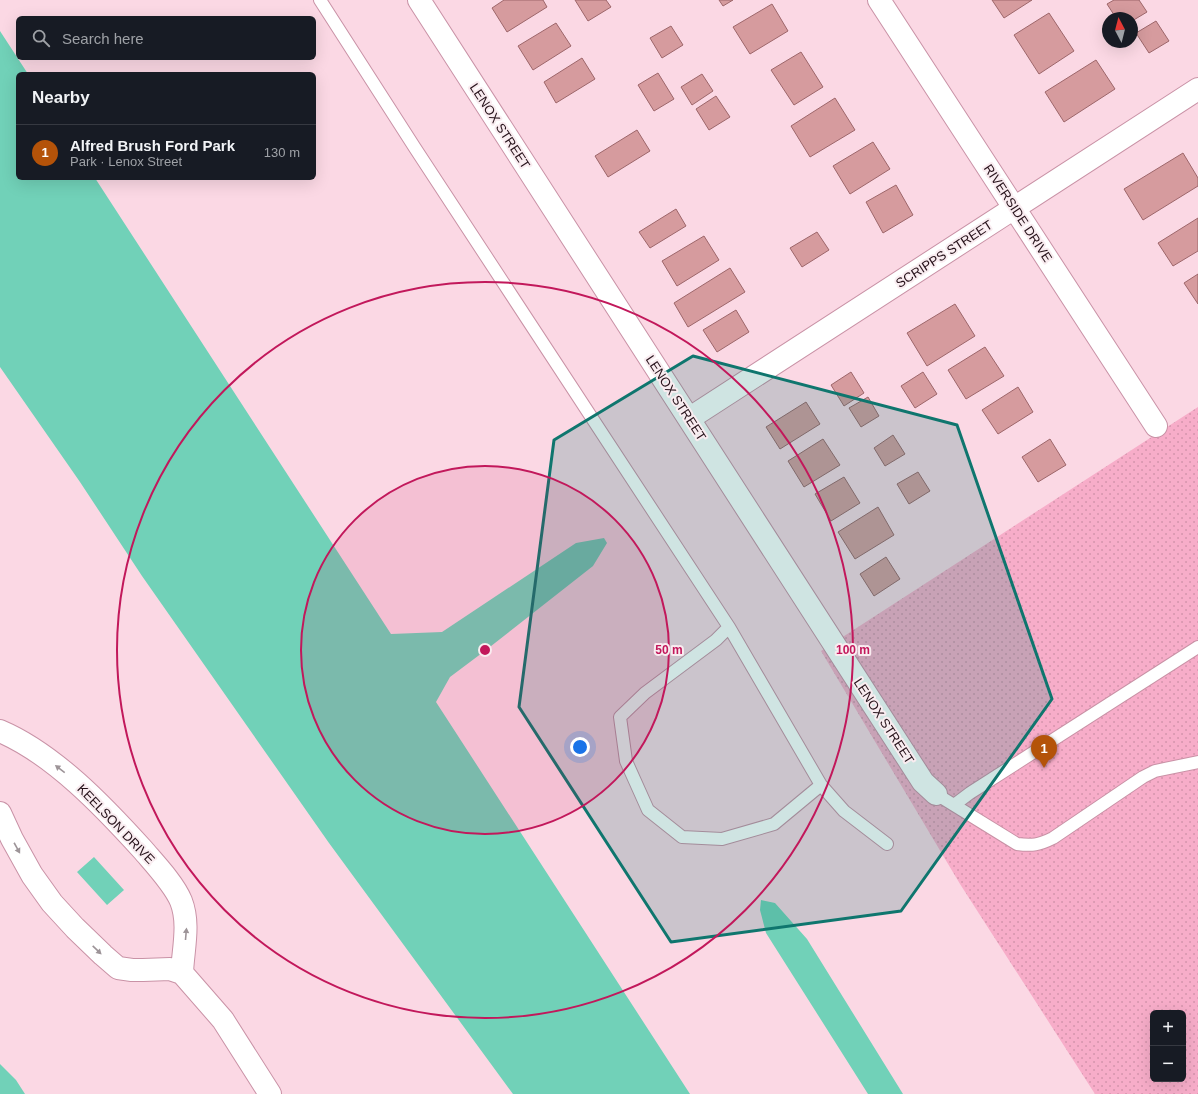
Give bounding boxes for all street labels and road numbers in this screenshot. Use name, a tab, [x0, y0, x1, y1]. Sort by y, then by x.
street label: LENOX STREET	[467, 80, 533, 172]
street label: RIVERSIDE DRIVE	[981, 161, 1055, 265]
street label: SCRIPPS STREET	[893, 217, 995, 291]
street label: LENOX STREET	[643, 352, 709, 444]
street label: LENOX STREET	[851, 675, 917, 767]
street label: KEELSON DRIVE	[74, 781, 158, 867]

